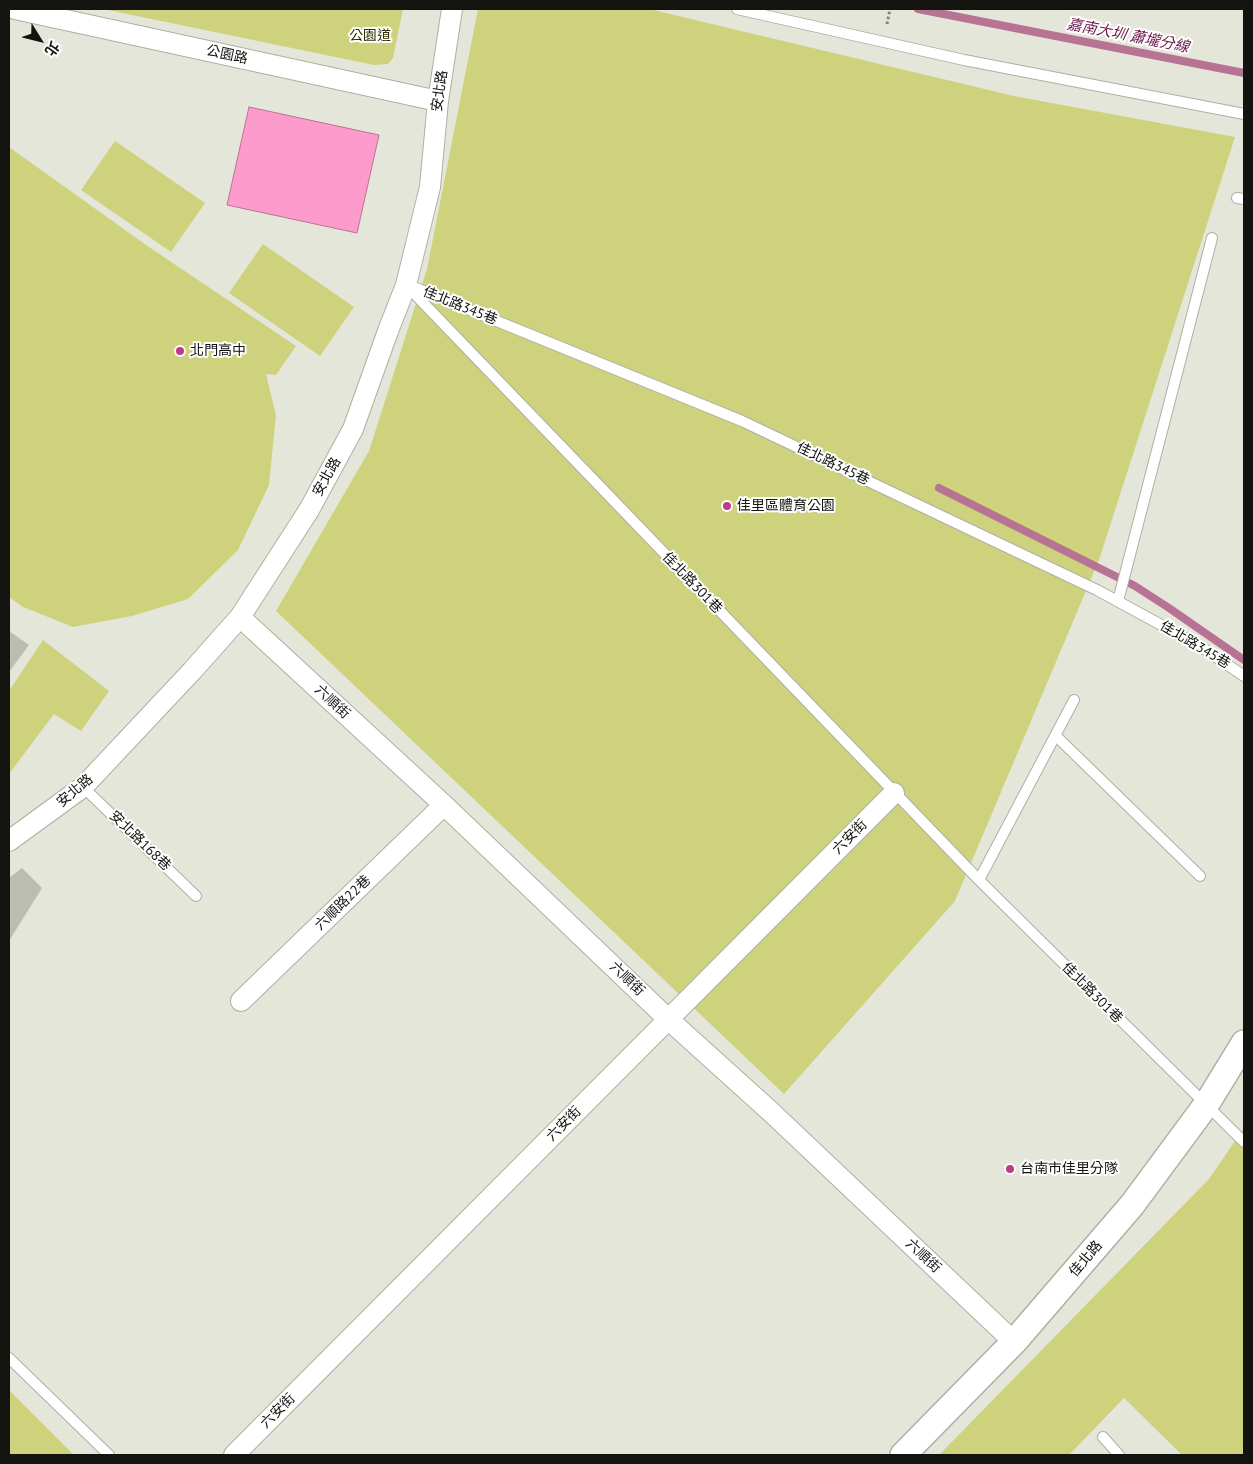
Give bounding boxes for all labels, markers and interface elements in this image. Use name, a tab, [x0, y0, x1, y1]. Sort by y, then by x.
north arrow	[15, 15, 65, 65]
water label: 嘉南大圳 蕭壠分線	[1065, 15, 1191, 57]
park label: 公園道	[349, 28, 391, 44]
text: 北	[41, 38, 64, 60]
street label: 公園路	[205, 42, 249, 68]
street label: 安北路	[429, 69, 451, 113]
street label: 佳北路345巷	[420, 283, 500, 329]
place label: 北門高中	[190, 343, 246, 359]
marker: 北門高中	[174, 345, 186, 357]
street label: 佳北路345巷	[794, 439, 872, 489]
street label: 安北路	[309, 455, 345, 499]
place label: 佳里區體育公園	[737, 498, 835, 514]
marker: 佳里區體育公園	[721, 500, 733, 512]
street label: 佳北路301巷	[659, 549, 725, 617]
street label: 佳北路345巷	[1157, 617, 1233, 673]
street label: 六順街	[311, 682, 353, 722]
street label: 安北路	[54, 771, 96, 811]
street label: 安北路168巷	[106, 808, 174, 874]
street label: 六安街	[829, 816, 871, 858]
street label: 六順路22巷	[312, 872, 374, 934]
street label: 六順街	[606, 958, 648, 1000]
street label: 佳北路301巷	[1058, 959, 1126, 1027]
street label: 六安街	[543, 1103, 585, 1145]
place label: 台南市佳里分隊	[1020, 1161, 1118, 1177]
marker: 台南市佳里分隊	[1004, 1163, 1016, 1175]
street label: 六順街	[902, 1236, 944, 1276]
street label: 佳北路	[1066, 1238, 1106, 1280]
street label: 六安街	[257, 1390, 299, 1432]

